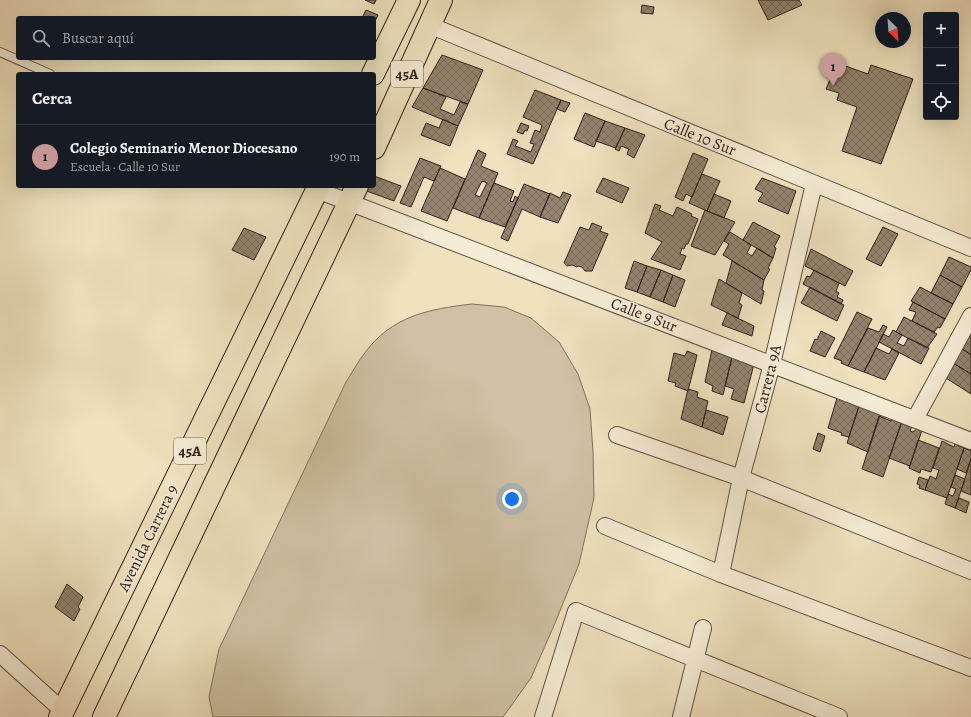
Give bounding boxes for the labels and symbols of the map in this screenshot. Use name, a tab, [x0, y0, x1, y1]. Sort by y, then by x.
north arrow	[875, 12, 911, 48]
pin: 1	[820, 53, 846, 86]
road number: 45A	[391, 61, 423, 87]
street label: Calle 10 Sur	[661, 113, 739, 161]
street label: Calle 9 Sur	[608, 292, 680, 338]
street label: Carrera 9A	[749, 342, 787, 416]
road number: 45A	[174, 438, 206, 464]
street label: Avenida Carrera 9	[112, 481, 183, 596]
your location	[502, 489, 522, 509]

